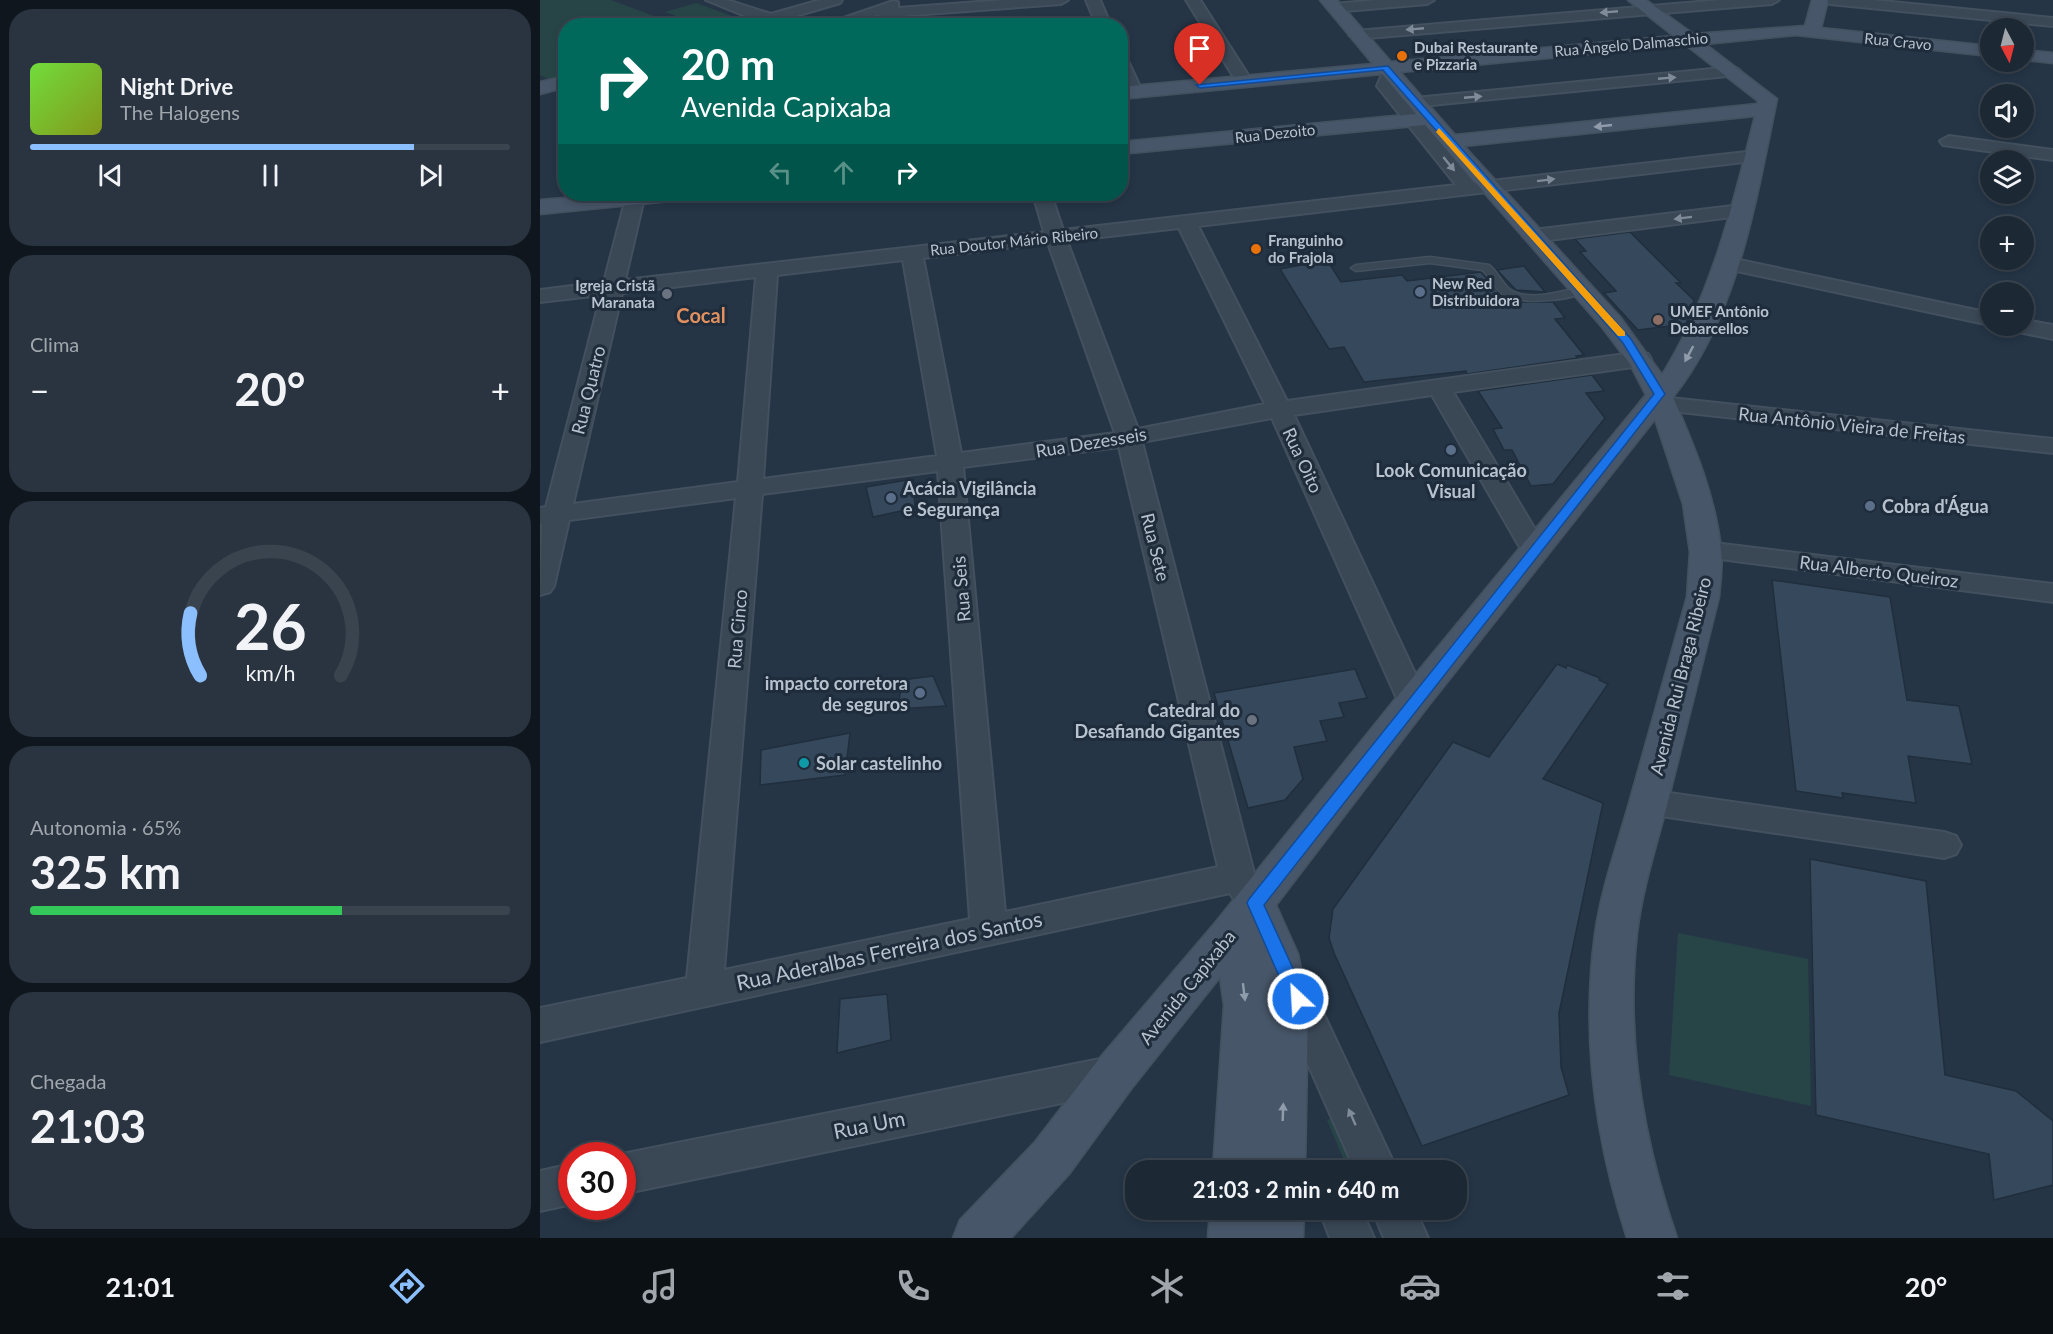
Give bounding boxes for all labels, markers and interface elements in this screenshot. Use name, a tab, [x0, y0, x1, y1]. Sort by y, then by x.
one-way arrow	[1599, 7, 1618, 17]
north arrow	[1980, 18, 2034, 72]
map controls	[1980, 18, 2034, 336]
pin	[1174, 23, 1225, 85]
one-way arrow	[1405, 24, 1424, 34]
street label: Rua Ângelo Dalmaschio	[1553, 28, 1709, 60]
street label: Rua Cravo	[1864, 29, 1932, 53]
icon: arrive	[1183, 32, 1216, 65]
place label: Dubai Restaurante e Pizzaria	[1414, 38, 1538, 73]
text: 20 m	[681, 39, 775, 89]
icon: right	[582, 42, 660, 120]
marker: Dubai Restaurante e Pizzaria	[1395, 49, 1409, 63]
text: Night Drive	[120, 73, 233, 100]
one-way arrow	[1658, 73, 1677, 83]
button: sound	[1980, 84, 2034, 138]
text: Avenida Capixaba	[681, 90, 891, 123]
one-way arrow	[1464, 92, 1483, 102]
text: The Halogens	[120, 100, 240, 124]
street label: Rua Dezoito	[1234, 120, 1316, 146]
one-way arrow	[1594, 121, 1613, 131]
button: layers	[1980, 150, 2034, 204]
icon: left	[764, 156, 797, 189]
icon: ahead	[827, 156, 860, 189]
icon: right	[890, 156, 923, 189]
one-way arrow	[1442, 156, 1455, 172]
icon: previous	[94, 159, 127, 192]
icon: pause	[254, 159, 287, 192]
icon: next	[414, 159, 447, 192]
one-way arrow	[1537, 176, 1556, 185]
one-way arrow	[1674, 213, 1693, 223]
button: +	[1980, 216, 2034, 270]
street label: Rua Doutor Mário Ribeiro	[929, 223, 1099, 259]
place label: Franguinho do Frajola	[1268, 231, 1344, 266]
marker: Franguinho do Frajola	[1249, 242, 1263, 256]
place label: New Red Distribuidora	[1432, 274, 1520, 309]
place label: Igreja Cristã Maranata	[575, 276, 655, 311]
button: −	[1980, 282, 2034, 336]
marker: New Red Distribuidora	[1413, 285, 1427, 299]
marker: Igreja Cristã Maranata	[660, 287, 674, 301]
place label: UMEF Antônio Debarcellos	[1670, 302, 1769, 337]
district label: Cocal	[676, 303, 726, 327]
marker: UMEF Antônio Debarcellos	[1651, 313, 1665, 327]
text: Clima	[30, 332, 79, 356]
street label: Rua Quatro	[566, 343, 610, 437]
one-way arrow	[1684, 346, 1694, 363]
text: 20°	[235, 362, 305, 416]
text: −	[30, 370, 49, 410]
text: +	[491, 370, 510, 410]
street label: Rua Antônio Vieira de Freitas	[1737, 402, 1967, 448]
street label: Rua Dezesseis	[1034, 422, 1148, 462]
street label: Rua Oito	[1278, 424, 1328, 496]
marker: Look Comunicação Visual	[1444, 443, 1458, 457]
place label: Look Comunicação Visual	[1375, 459, 1527, 502]
place label: Acácia Vigilância e Segurança	[902, 477, 1036, 520]
marker: Acácia Vigilância e Segurança	[884, 491, 898, 505]
place label: Cobra d'Água	[1882, 495, 1989, 517]
marker: Cobra d'Água	[1863, 499, 1877, 513]
street label: Rua Sete	[1137, 511, 1175, 583]
street label: Rua Alberto Queiroz	[1798, 550, 1960, 592]
street label: Rua Seis	[947, 555, 975, 623]
street label: Avenida Rui Braga Ribeiro	[1645, 575, 1715, 777]
text: 26	[234, 588, 306, 663]
street label: Rua Cinco	[723, 588, 751, 670]
text: km/h	[245, 660, 295, 686]
place label: impacto corretora de seguros	[765, 672, 908, 715]
marker: impacto corretora de seguros	[913, 686, 927, 700]
place label: Catedral do Desafiando Gigantes	[1074, 699, 1240, 742]
marker: Catedral do Desafiando Gigantes	[1245, 713, 1259, 727]
place label: Solar castelinho	[816, 752, 942, 774]
marker: Solar castelinho	[797, 756, 811, 770]
text: Autonomia · 65%	[30, 815, 181, 839]
text: 325 km	[30, 845, 181, 899]
street label: Rua Aderalbas Ferreira dos Santos	[734, 905, 1044, 995]
street label: Avenida Capixaba	[1134, 926, 1240, 1048]
position arrow	[1266, 967, 1330, 1031]
one-way arrow	[1240, 982, 1249, 1001]
text: Chegada	[30, 1069, 107, 1093]
text: 21:03	[30, 1099, 146, 1153]
one-way arrow	[1279, 1102, 1288, 1121]
street label: Rua Um	[831, 1105, 907, 1143]
one-way arrow	[1347, 1108, 1356, 1125]
speed limit sign: 30	[558, 1142, 636, 1220]
text: 21:03 · 2 min · 640 m	[1193, 1176, 1399, 1203]
icon: directions	[386, 1265, 428, 1307]
icon: music	[639, 1265, 681, 1307]
icon: phone	[892, 1265, 934, 1307]
icon: climate	[1146, 1265, 1188, 1307]
icon: car	[1399, 1265, 1441, 1307]
icon: filters	[1652, 1265, 1694, 1307]
text: 21:01	[106, 1270, 175, 1303]
text: 20°	[1905, 1270, 1947, 1303]

